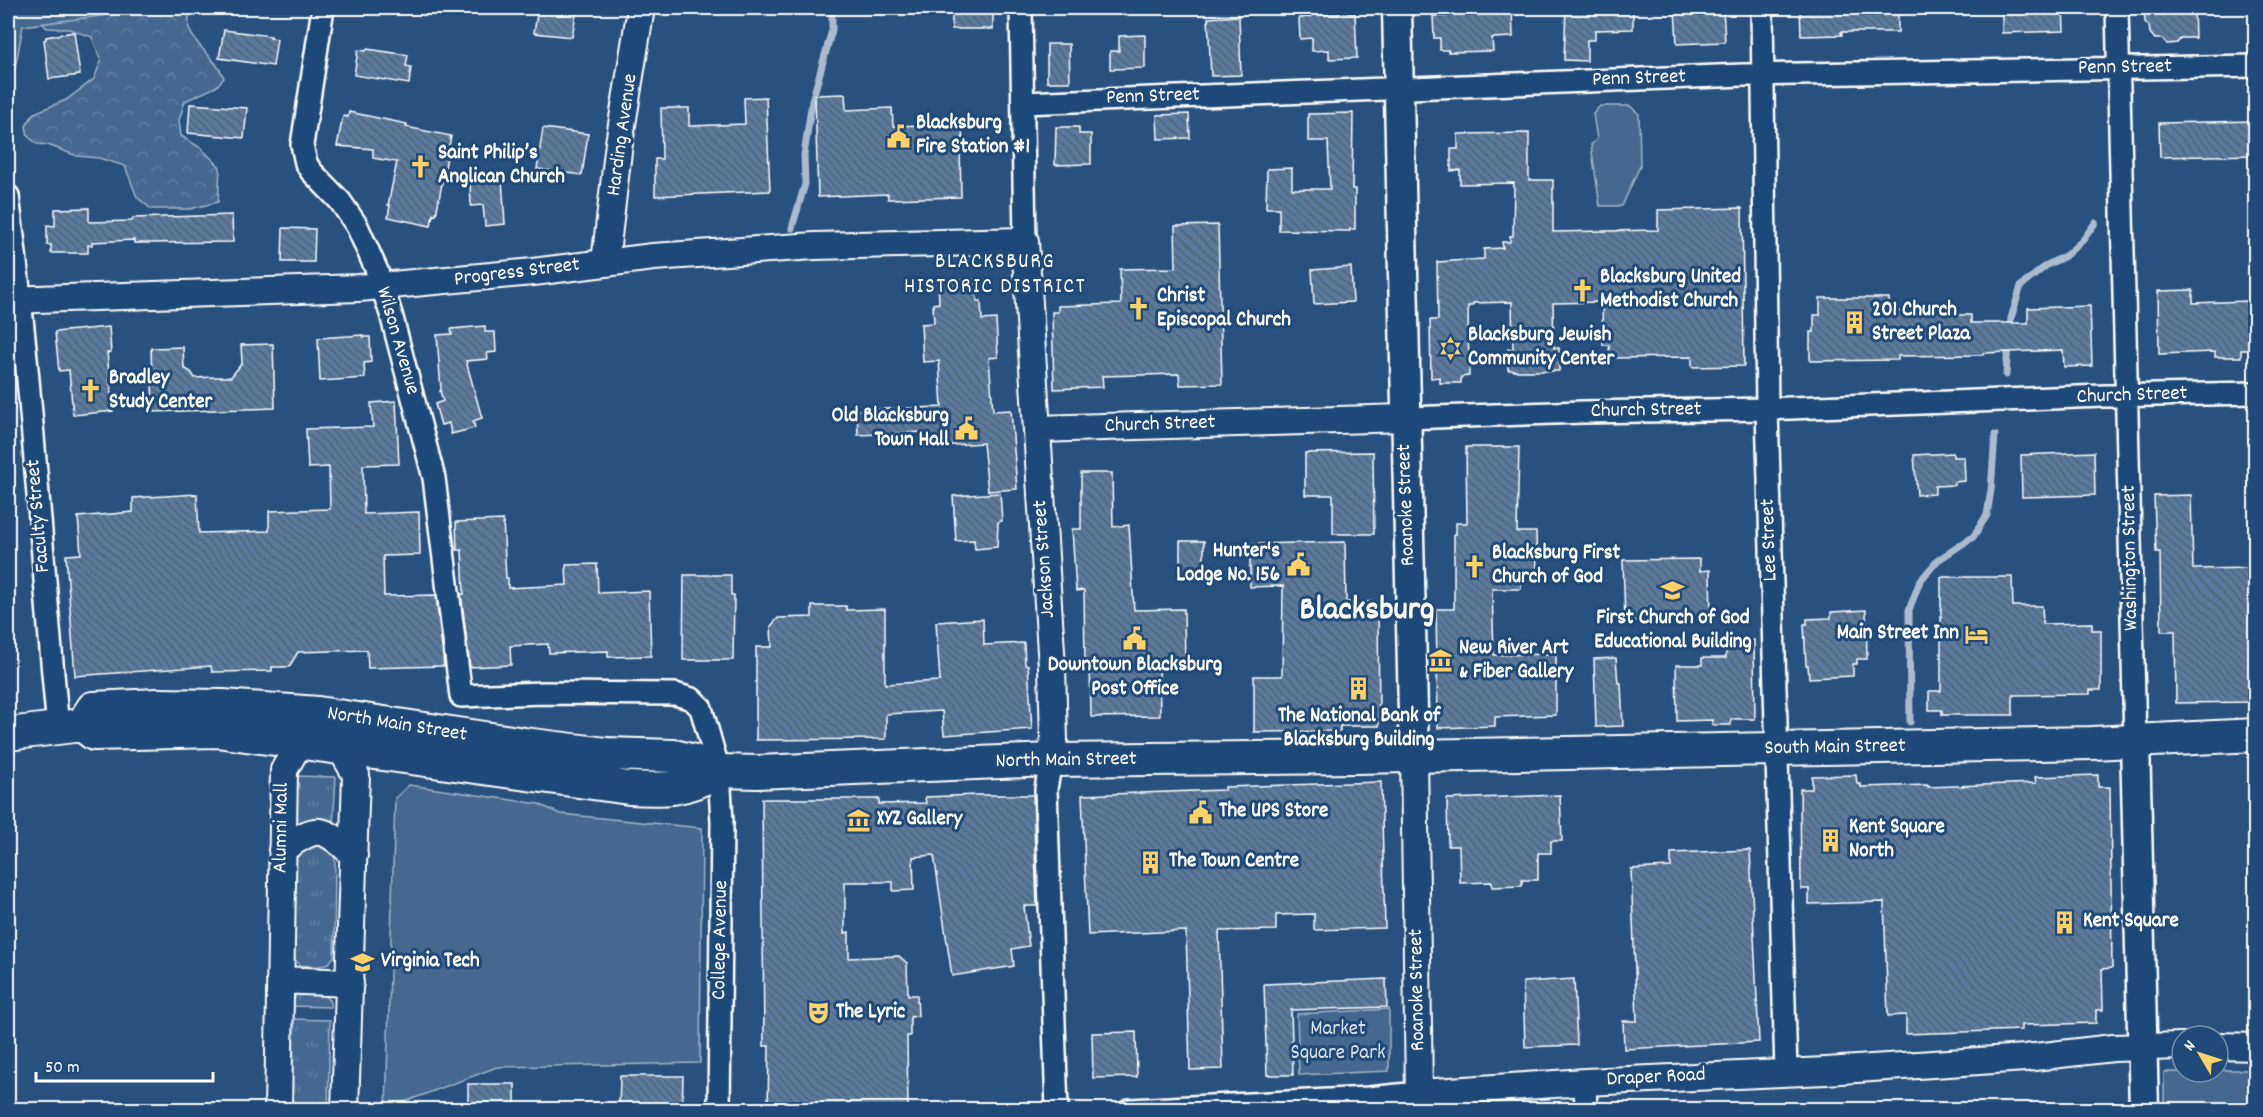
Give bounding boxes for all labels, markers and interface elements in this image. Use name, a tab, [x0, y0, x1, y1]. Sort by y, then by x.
street label: Penn Street	[2078, 52, 2173, 84]
street label: Penn Street	[1591, 62, 1687, 96]
street label: Harding Avenue	[600, 72, 646, 198]
street label: Penn Street	[1105, 80, 1201, 114]
place label: Blacksburg Fire Station #1	[916, 109, 1030, 163]
public building icon: Blacksburg Fire Station #1	[885, 123, 911, 149]
place label: Saint Philip’s Anglican Church	[438, 139, 565, 193]
church icon: Saint Philip’s Anglican Church	[407, 153, 433, 179]
district label: BLACKSBURG HISTORIC DISTRICT	[904, 247, 1086, 303]
street label: Progress Street	[452, 250, 582, 296]
place label: Blacksburg United Methodist Church	[1600, 263, 1741, 317]
church icon: Blacksburg United Methodist Church	[1569, 277, 1595, 303]
place label: Christ Episcopal Church	[1157, 282, 1291, 336]
street label: Wilson Avenue	[367, 283, 427, 399]
church icon: Christ Episcopal Church	[1126, 296, 1152, 322]
place label: 201 Church Street Plaza	[1872, 296, 1971, 350]
building icon: 201 Church Street Plaza	[1841, 310, 1867, 336]
place label: Blacksburg Jewish Community Center	[1468, 321, 1616, 375]
synagogue icon: Blacksburg Jewish Community Center	[1437, 335, 1463, 361]
place label: Bradley Study Center	[109, 364, 214, 418]
church icon: Bradley Study Center	[78, 378, 104, 404]
street label: Church Street	[2076, 379, 2188, 413]
street label: Church Street	[1590, 395, 1702, 427]
place label: Old Blacksburg Town Hall	[831, 402, 950, 456]
street label: Church Street	[1104, 408, 1216, 442]
public building icon: Old Blacksburg Town Hall	[954, 416, 980, 442]
street label: Roanoke Street	[1390, 443, 1424, 567]
street label: Faculty Street	[19, 458, 59, 574]
street label: Washington Street	[2115, 485, 2147, 631]
street label: Lee Street	[1754, 498, 1786, 582]
street label: Jackson Street	[1026, 499, 1064, 619]
place label: Hunter's Lodge No. 156	[1176, 537, 1280, 591]
place label: Blacksburg First Church of God	[1492, 539, 1620, 593]
public building icon: Hunter's Lodge No. 156	[1285, 551, 1311, 577]
church icon: Blacksburg First Church of God	[1461, 553, 1487, 579]
school or university icon: First Church of God Educational Building	[1660, 578, 1686, 604]
district label: Blacksburg	[1300, 588, 1434, 635]
place label: First Church of God Educational Building	[1594, 604, 1752, 658]
place label: Main Street Inn	[1837, 619, 1959, 649]
hotel icon: Main Street Inn	[1964, 621, 1990, 647]
public building icon: Downtown Blacksburg Post Office	[1122, 625, 1148, 651]
place label: New River Art & Fiber Gallery	[1459, 634, 1575, 688]
museum icon: New River Art & Fiber Gallery	[1428, 648, 1454, 674]
place label: Downtown Blacksburg Post Office	[1048, 651, 1222, 705]
building icon: The National Bank of Blacksburg Building	[1346, 676, 1372, 702]
street label: North Main Street	[325, 699, 469, 751]
place label: The National Bank of Blacksburg Building	[1278, 702, 1442, 756]
street label: South Main Street	[1764, 732, 1906, 764]
street label: North Main Street	[995, 745, 1137, 777]
street label: Alumni Mall	[266, 783, 298, 873]
place label: The UPS Store	[1219, 797, 1328, 827]
public building icon: The UPS Store	[1188, 799, 1214, 825]
place label: XYZ Gallery	[877, 805, 964, 835]
museum icon: XYZ Gallery	[846, 807, 872, 833]
place label: Kent Square North	[1849, 813, 1945, 867]
building icon: Kent Square North	[1818, 827, 1844, 853]
place label: The Town Centre	[1169, 847, 1299, 877]
building icon: The Town Centre	[1138, 849, 1164, 875]
street label: College Avenue	[705, 880, 737, 1000]
place label: Kent Square	[2083, 907, 2179, 937]
building icon: Kent Square	[2052, 909, 2078, 935]
street label: Roanoke Street	[1402, 928, 1434, 1051]
place label: Virginia Tech	[381, 947, 480, 977]
school or university icon: Virginia Tech	[350, 949, 376, 975]
place label: The Lyric	[836, 998, 906, 1028]
theatre icon: The Lyric	[805, 1000, 831, 1026]
park label: Market Square Park	[1290, 1015, 1386, 1069]
north arrow	[2170, 1024, 2230, 1084]
text: N	[2179, 1036, 2202, 1056]
scale bar	[36, 1045, 213, 1083]
text: 50 m	[45, 1056, 80, 1081]
street label: Draper Road	[1606, 1060, 1706, 1096]

